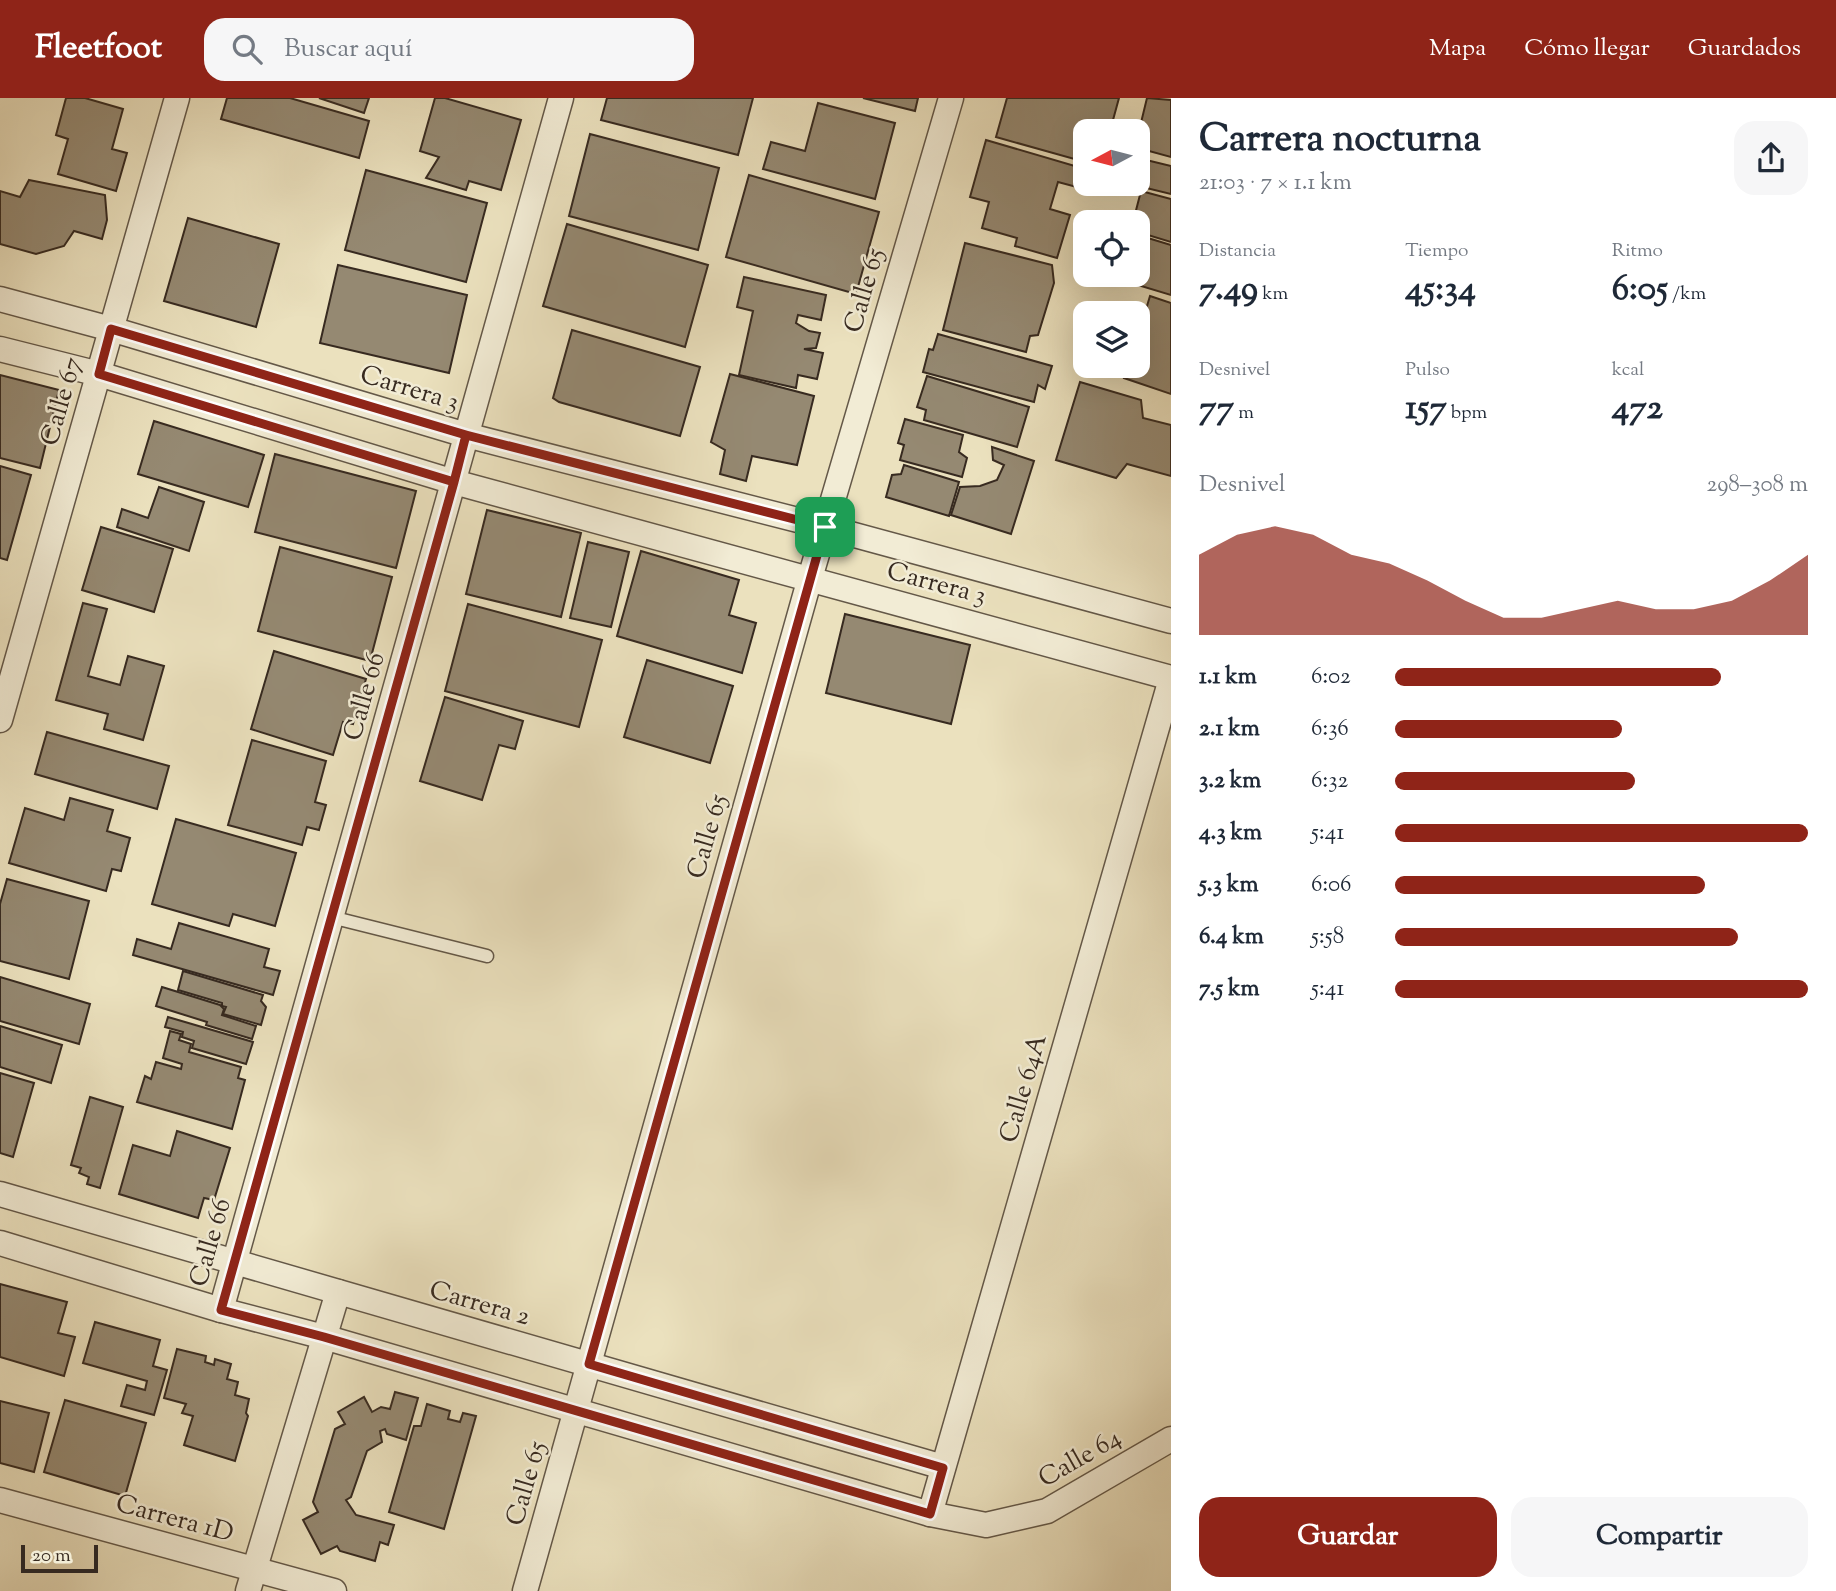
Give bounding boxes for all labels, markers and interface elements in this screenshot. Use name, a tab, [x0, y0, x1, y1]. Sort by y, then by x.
search box	[204, 18, 694, 81]
text: Fleetfoot	[35, 25, 162, 73]
icon: search	[228, 30, 266, 68]
text: Buscar aquí	[284, 31, 412, 68]
text: Mapa	[1429, 32, 1486, 66]
text: Cómo llegar	[1524, 32, 1650, 66]
text: Guardados	[1688, 32, 1801, 66]
text: Carrera nocturna	[1199, 114, 1481, 168]
north arrow	[1073, 119, 1150, 196]
map controls	[1073, 119, 1150, 378]
button: share	[1734, 121, 1808, 195]
text: 21:03 · 7 × 1.1 km	[1199, 167, 1352, 200]
button: locate	[1073, 210, 1150, 287]
text: Distancia	[1199, 238, 1276, 265]
text: Tiempo	[1405, 238, 1468, 265]
text: Ritmo	[1612, 238, 1663, 265]
street label: Calle 65	[836, 244, 895, 337]
text: 7.49	[1199, 265, 1258, 316]
text: 45:34	[1405, 265, 1476, 316]
text: 6:05	[1612, 265, 1668, 316]
text: km	[1258, 281, 1288, 308]
text: /km	[1668, 281, 1706, 308]
button: layers	[1073, 301, 1150, 378]
street label: Calle 67	[32, 353, 93, 450]
street label: Carrera 3	[355, 357, 463, 422]
text: Desnivel	[1199, 357, 1270, 384]
text: Pulso	[1405, 357, 1450, 384]
text: kcal	[1612, 357, 1644, 384]
text: 77	[1199, 384, 1234, 435]
text: 157	[1405, 384, 1447, 435]
text: 472	[1612, 384, 1663, 435]
text: m	[1234, 400, 1254, 427]
text: bpm	[1447, 400, 1487, 427]
text: Desnivel	[1199, 469, 1285, 502]
text: 298–308 m	[1706, 469, 1808, 502]
pin	[795, 497, 855, 557]
icon: arrive	[806, 508, 844, 546]
street label: Carrera 3	[882, 553, 990, 615]
street label: Calle 66	[335, 648, 396, 745]
text: 1.1 km	[1199, 661, 1257, 694]
text: 6:02	[1311, 661, 1351, 694]
text: 2.1 km	[1199, 713, 1260, 746]
text: 6:36	[1311, 713, 1349, 746]
text: 3.2 km	[1199, 765, 1261, 798]
text: 6:32	[1311, 765, 1348, 798]
street label: Calle 65	[679, 790, 738, 883]
text: 4.3 km	[1199, 817, 1262, 850]
text: 5:41	[1311, 817, 1344, 850]
text: 5.3 km	[1199, 869, 1258, 902]
text: 6:06	[1311, 869, 1352, 902]
text: 6.4 km	[1199, 921, 1264, 954]
text: 5:58	[1311, 921, 1344, 954]
text: 7.5 km	[1199, 973, 1260, 1006]
text: 5:41	[1311, 973, 1344, 1006]
street label: Calle 64A	[991, 1030, 1058, 1147]
street label: Calle 66	[181, 1194, 242, 1291]
street label: Carrera 2	[425, 1272, 534, 1336]
street label: Calle 64	[1032, 1421, 1128, 1498]
street label: Calle 65	[498, 1437, 557, 1530]
street label: Carrera 1D	[111, 1486, 237, 1553]
button: Guardar	[1199, 1497, 1497, 1577]
button: Compartir	[1511, 1497, 1808, 1577]
scale bar	[21, 1542, 98, 1574]
text: 20 m	[32, 1543, 71, 1570]

